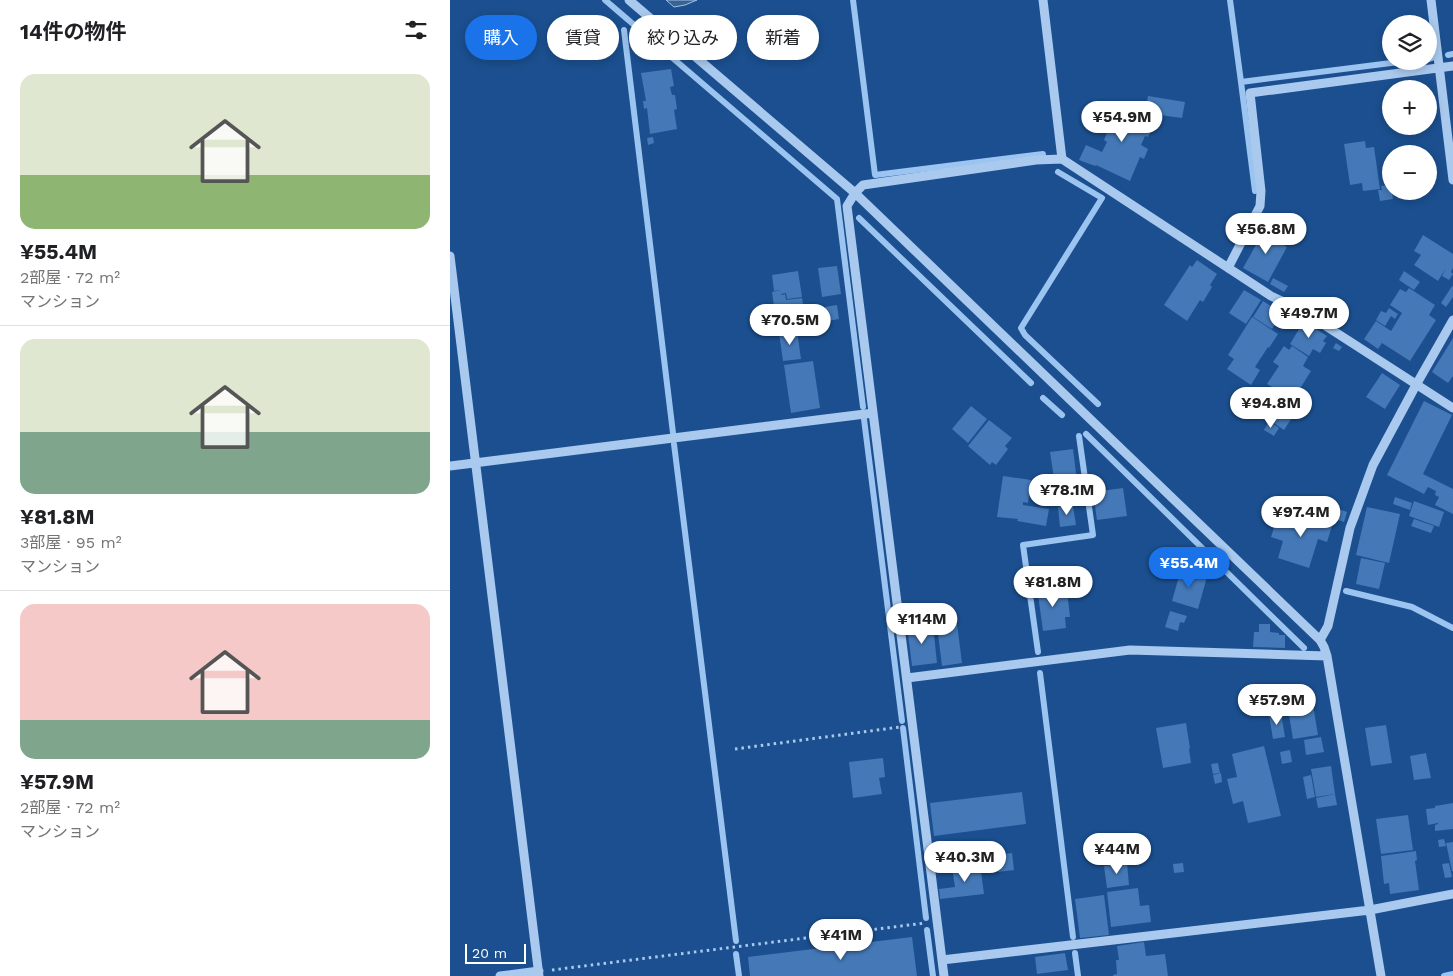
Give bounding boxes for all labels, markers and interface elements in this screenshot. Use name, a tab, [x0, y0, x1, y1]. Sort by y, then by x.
chip: 購入	[465, 15, 537, 60]
chip: 賃貸	[547, 15, 619, 60]
chip: 絞り込み	[629, 15, 737, 60]
chip: 新着	[747, 15, 819, 60]
map controls	[1382, 15, 1437, 200]
button: layers	[1382, 15, 1437, 70]
icon: filters	[402, 16, 430, 44]
text: 14件の物件	[20, 19, 127, 44]
button: +	[1382, 80, 1437, 135]
pin: ¥54.9M	[1081, 100, 1163, 143]
icon: home	[180, 106, 270, 196]
text: ¥54.9M	[1092, 107, 1152, 126]
button: −	[1382, 145, 1437, 200]
pin: ¥56.8M	[1225, 212, 1307, 255]
text: ¥56.8M	[1236, 219, 1296, 238]
text: ¥55.4M	[20, 239, 97, 264]
text: 2部屋 · 72 m²	[20, 268, 120, 287]
text: マンション	[20, 292, 100, 311]
pin: ¥49.7M	[1268, 296, 1350, 339]
text: ¥49.7M	[1280, 303, 1338, 322]
pin: ¥70.5M	[749, 304, 831, 346]
text: ¥70.5M	[761, 310, 819, 329]
icon: home	[180, 372, 270, 462]
pin: ¥94.8M	[1230, 386, 1312, 429]
text: ¥94.8M	[1241, 393, 1301, 412]
pin: ¥78.1M	[1026, 474, 1108, 516]
text: ¥78.1M	[1040, 480, 1094, 499]
pin: ¥97.4M	[1260, 496, 1342, 538]
text: ¥97.4M	[1272, 502, 1330, 521]
text: ¥81.8M	[20, 504, 95, 529]
text: 3部屋 · 95 m²	[20, 533, 122, 552]
pin: ¥55.4M	[1148, 546, 1230, 589]
text: ¥55.4M	[1160, 553, 1218, 572]
text: マンション	[20, 557, 100, 576]
pin: ¥81.8M	[1012, 566, 1094, 608]
text: ¥81.8M	[1025, 572, 1081, 591]
pin: ¥114M	[887, 602, 957, 645]
text: ¥114M	[897, 609, 947, 628]
icon: home	[180, 637, 270, 727]
pin: ¥57.9M	[1236, 684, 1318, 726]
text: ¥57.9M	[1249, 690, 1305, 709]
text: ¥57.9M	[20, 769, 94, 794]
text: 2部屋 · 72 m²	[20, 798, 120, 817]
text: マンション	[20, 822, 100, 841]
pin: ¥44M	[1087, 832, 1147, 875]
text: ¥44M	[1094, 839, 1140, 858]
pin: ¥40.3M	[924, 840, 1006, 883]
text: ¥40.3M	[935, 847, 995, 866]
pin: ¥41M	[811, 918, 871, 961]
text: ¥41M	[820, 925, 862, 944]
scale bar	[465, 941, 526, 964]
text: 20 m	[472, 945, 507, 961]

